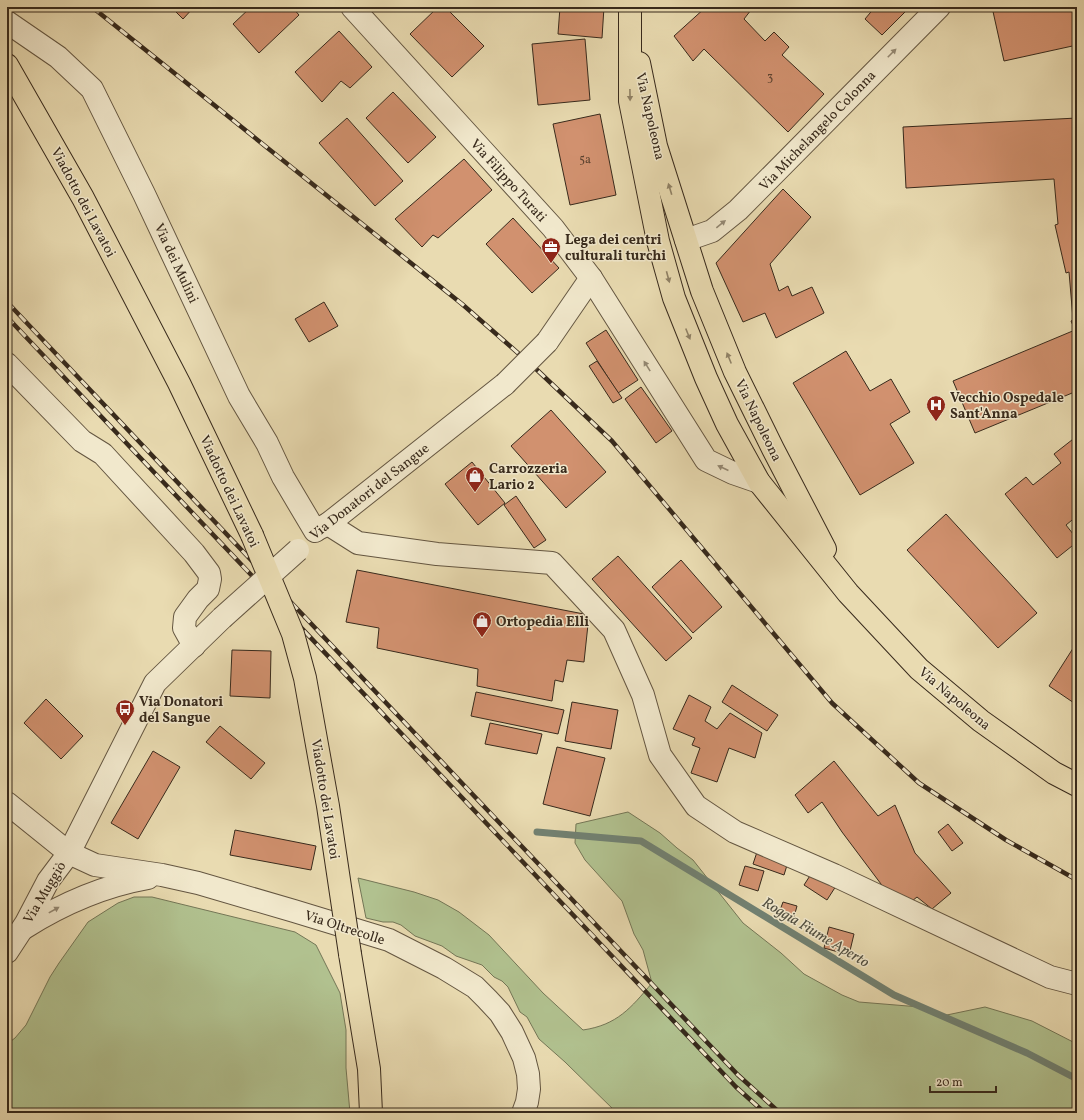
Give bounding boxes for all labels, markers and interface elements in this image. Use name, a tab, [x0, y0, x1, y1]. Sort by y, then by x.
one-way arrow	[887, 48, 897, 58]
street label: Via Michelangelo Colonna	[755, 67, 881, 195]
house number: 3	[767, 70, 773, 86]
street label: Via Napoleona	[630, 71, 669, 162]
one-way arrow	[627, 89, 633, 102]
street label: Via Filippo Turati	[465, 135, 550, 227]
street label: Viadotto dei Lavatoi	[46, 144, 120, 261]
house number: 5a	[579, 152, 591, 168]
one-way arrow	[667, 183, 673, 195]
one-way arrow	[715, 220, 726, 229]
street label: Via dei Mulini	[149, 221, 202, 307]
place label: Lega dei centri culturali turchi	[565, 231, 666, 266]
office icon: Lega dei centri culturali turchi	[540, 236, 562, 264]
one-way arrow	[665, 271, 671, 283]
one-way arrow	[685, 329, 691, 340]
one-way arrow	[726, 352, 732, 364]
one-way arrow	[643, 360, 650, 372]
street label: Via Napoleona	[730, 376, 786, 465]
place label: Vecchio Ospedale Sant'Anna	[950, 389, 1064, 424]
hospital icon: Vecchio Ospedale Sant'Anna	[925, 394, 947, 422]
street label: Viadotto dei Lavatoi	[194, 432, 263, 551]
street label: Via Donatori del Sangue	[306, 439, 434, 545]
place label: Carrozzeria Lario 2	[489, 460, 568, 495]
shop icon: Carrozzeria Lario 2	[464, 465, 486, 493]
one-way arrow	[717, 465, 729, 471]
shop icon: Ortopedia Elli	[471, 610, 493, 638]
place label: Ortopedia Elli	[496, 613, 589, 632]
street label: Via Napoleona	[914, 663, 994, 735]
place label: Via Donatori del Sangue	[139, 693, 223, 728]
bus stop icon: Via Donatori del Sangue	[114, 698, 136, 726]
street label: Viadotto dei Lavatoi	[306, 738, 343, 861]
street label: Via Muggiò	[19, 858, 71, 927]
water label: Roggia Fiume Aperto	[758, 893, 873, 974]
one-way arrow	[48, 907, 60, 913]
street label: Via Oltrecolle	[302, 907, 387, 950]
scale bar	[930, 1068, 996, 1094]
text: 20 m	[936, 1075, 963, 1091]

